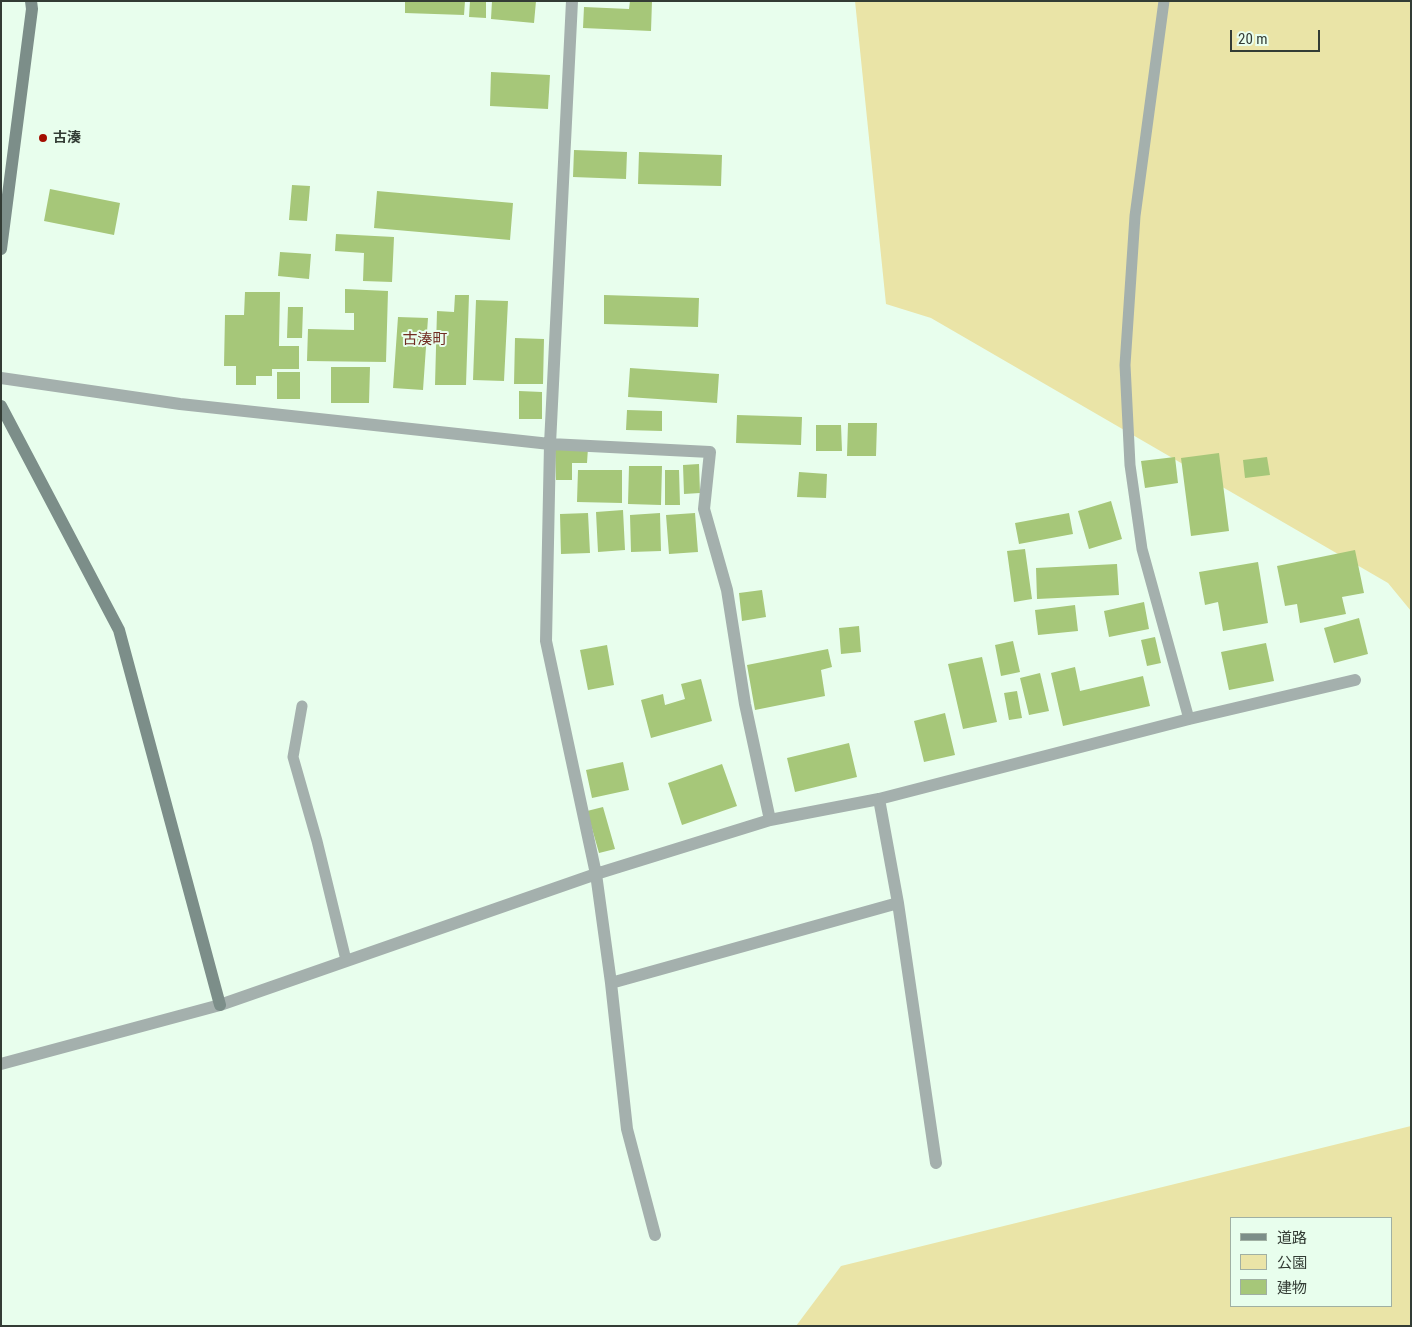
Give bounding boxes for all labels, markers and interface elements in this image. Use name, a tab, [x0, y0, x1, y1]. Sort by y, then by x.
scale bar	[1232, 20, 1322, 52]
text: 20 m	[1238, 30, 1268, 48]
place label: 古湊	[53, 130, 81, 146]
marker: 古湊	[37, 132, 49, 144]
district label: 古湊町	[403, 331, 447, 349]
legend	[1230, 1217, 1392, 1307]
text: 道路	[1277, 1229, 1307, 1247]
text: 公園	[1277, 1254, 1307, 1272]
text: 建物	[1277, 1279, 1307, 1297]

